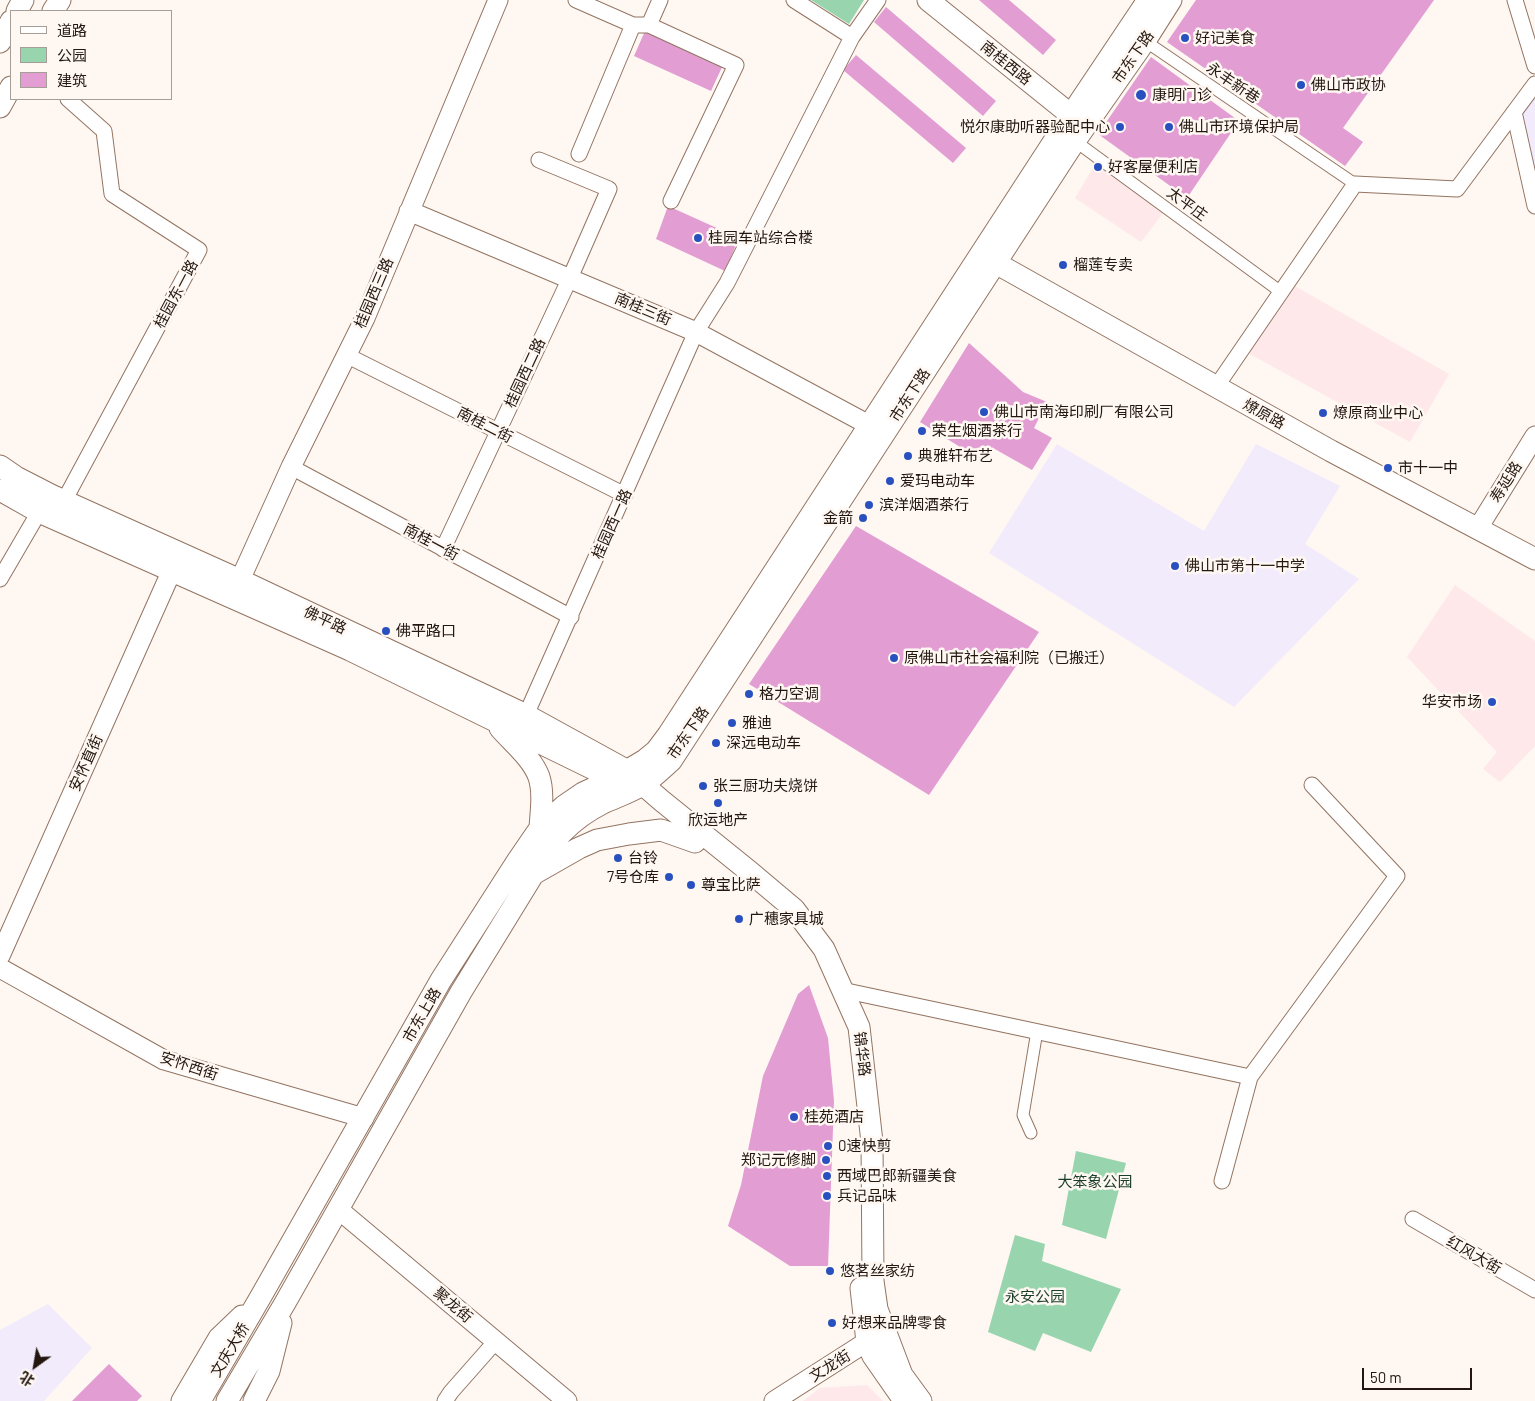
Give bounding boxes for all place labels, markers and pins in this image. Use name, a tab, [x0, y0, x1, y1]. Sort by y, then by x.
place label: 好记美食	[1195, 29, 1255, 47]
marker: 好记美食	[1179, 32, 1191, 44]
place label: 佛山市政协	[1311, 76, 1386, 94]
marker: 佛山市政协	[1295, 79, 1307, 91]
place label: 康明门诊	[1152, 86, 1212, 104]
marker: 康明门诊	[1134, 88, 1148, 102]
place label: 悦尔康助听器验配中心	[960, 118, 1110, 136]
place label: 佛山市环境保护局	[1179, 118, 1299, 136]
marker: 悦尔康助听器验配中心	[1114, 121, 1126, 133]
marker: 佛山市环境保护局	[1163, 121, 1175, 133]
place label: 好客屋便利店	[1108, 158, 1198, 176]
marker: 好客屋便利店	[1092, 161, 1104, 173]
place label: 桂园车站综合楼	[708, 229, 813, 247]
marker: 桂园车站综合楼	[692, 232, 704, 244]
place label: 榴莲专卖	[1073, 256, 1133, 274]
marker: 榴莲专卖	[1057, 259, 1069, 271]
place label: 佛山市南海印刷厂有限公司	[994, 403, 1174, 421]
place label: 燎原商业中心	[1333, 404, 1423, 422]
marker: 佛山市南海印刷厂有限公司	[978, 406, 990, 418]
marker: 燎原商业中心	[1317, 407, 1329, 419]
place label: 荣生烟酒茶行	[932, 422, 1022, 440]
marker: 荣生烟酒茶行	[916, 425, 928, 437]
place label: 典雅轩布艺	[918, 447, 993, 465]
marker: 典雅轩布艺	[902, 450, 914, 462]
place label: 市十一中	[1398, 459, 1458, 477]
marker: 市十一中	[1382, 462, 1394, 474]
place label: 爱玛电动车	[900, 472, 975, 490]
marker: 爱玛电动车	[884, 475, 896, 487]
place label: 滨洋烟酒茶行	[879, 496, 969, 514]
marker: 滨洋烟酒茶行	[863, 499, 875, 511]
place label: 金箭	[823, 509, 853, 527]
marker: 金箭	[857, 512, 869, 524]
place label: 佛山市第十一中学	[1185, 557, 1305, 575]
marker: 佛山市第十一中学	[1169, 560, 1181, 572]
place label: 佛平路口	[396, 622, 456, 640]
marker: 佛平路口	[380, 625, 392, 637]
place label: 原佛山市社会福利院（已搬迁）	[904, 649, 1114, 667]
marker: 原佛山市社会福利院（已搬迁）	[888, 652, 900, 664]
place label: 格力空调	[759, 685, 819, 703]
marker: 格力空调	[743, 688, 755, 700]
place label: 华安市场	[1422, 693, 1482, 711]
marker: 华安市场	[1486, 696, 1498, 708]
place label: 雅迪	[742, 714, 772, 732]
marker: 雅迪	[726, 717, 738, 729]
place label: 深远电动车	[726, 734, 801, 752]
marker: 深远电动车	[710, 737, 722, 749]
place label: 张三厨功夫烧饼	[713, 777, 818, 795]
marker: 张三厨功夫烧饼	[697, 780, 709, 792]
marker: 欣运地产	[712, 797, 724, 809]
place label: 欣运地产	[688, 811, 748, 829]
place label: 台铃	[628, 849, 658, 867]
marker: 台铃	[612, 852, 624, 864]
place label: 7号仓库	[607, 868, 659, 886]
marker: 7号仓库	[663, 871, 675, 883]
place label: 尊宝比萨	[701, 876, 761, 894]
marker: 尊宝比萨	[685, 879, 697, 891]
place label: 广穗家具城	[749, 910, 824, 928]
marker: 广穗家具城	[733, 913, 745, 925]
place label: 桂苑酒店	[804, 1108, 864, 1126]
marker: 桂苑酒店	[788, 1111, 800, 1123]
place label: 0速快剪	[838, 1137, 891, 1155]
marker: 0速快剪	[822, 1140, 834, 1152]
place label: 郑记元修脚	[741, 1151, 816, 1169]
marker: 郑记元修脚	[820, 1154, 832, 1166]
place label: 西域巴郎新疆美食	[837, 1167, 957, 1185]
marker: 西域巴郎新疆美食	[821, 1170, 833, 1182]
place label: 兵记品味	[837, 1187, 897, 1205]
marker: 兵记品味	[821, 1190, 833, 1202]
place label: 悠茗丝家纺	[840, 1262, 915, 1280]
marker: 悠茗丝家纺	[824, 1265, 836, 1277]
place label: 好想来品牌零食	[842, 1314, 947, 1332]
marker: 好想来品牌零食	[826, 1317, 838, 1329]

